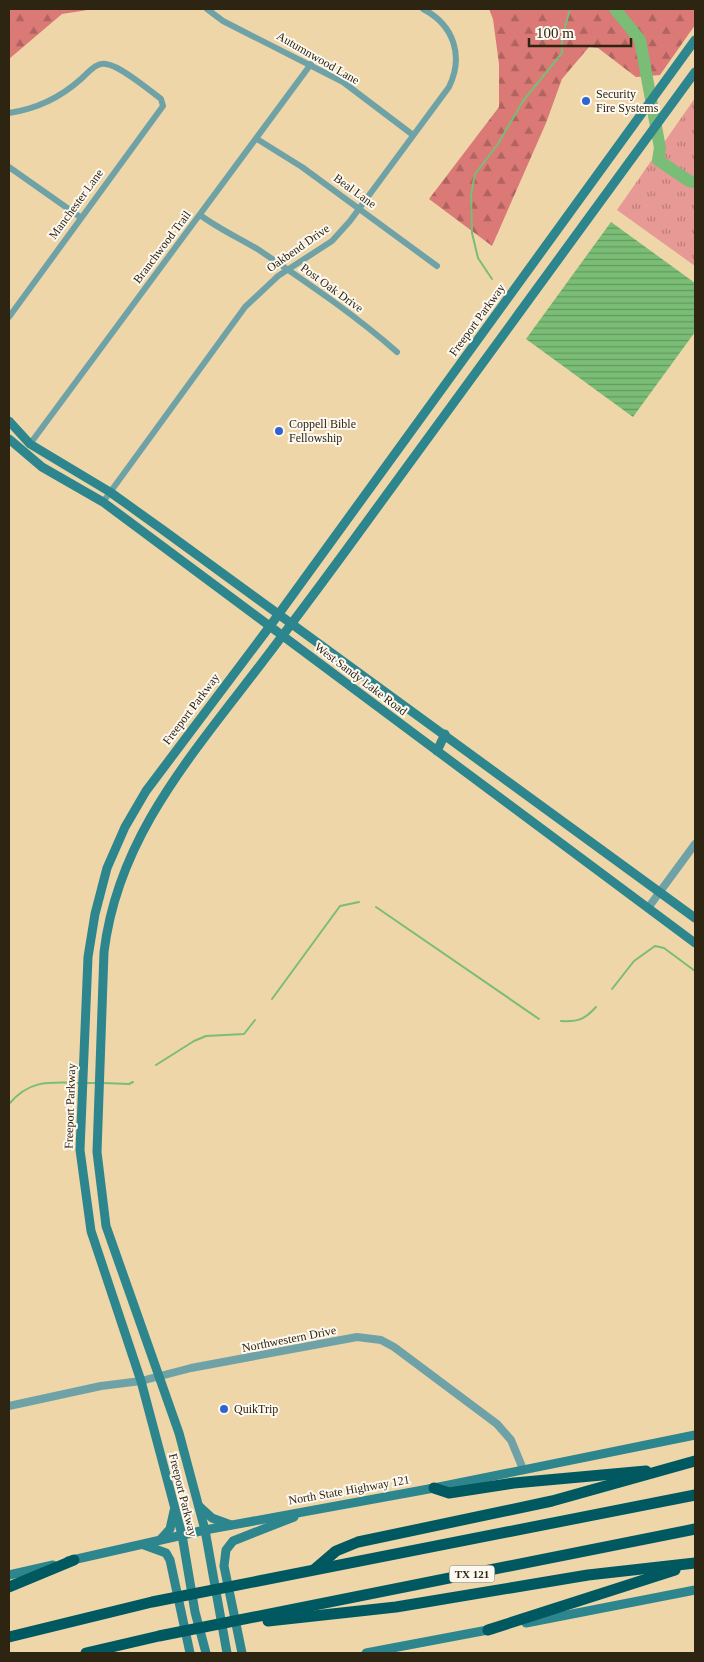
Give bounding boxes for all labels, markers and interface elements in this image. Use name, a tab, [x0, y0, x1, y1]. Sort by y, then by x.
scale bar	[529, 15, 632, 47]
text: 100 m	[536, 25, 574, 41]
street label: Autumnwood Lane	[274, 29, 362, 87]
place label: Security Fire Systems	[596, 87, 659, 115]
marker: Security Fire Systems	[580, 95, 592, 107]
street label: Manchester Lane	[46, 166, 106, 242]
street label: Beal Lane	[331, 171, 379, 211]
street label: Branchwood Trail	[130, 208, 194, 286]
street label: Oakbend Drive	[264, 221, 332, 275]
street label: Post Oak Drive	[298, 261, 366, 315]
street label: Freeport Parkway	[446, 281, 508, 359]
place label: Coppell Bible Fellowship	[289, 417, 356, 445]
marker: Coppell Bible Fellowship	[273, 425, 285, 437]
street label: West Sandy Lake Road	[312, 640, 410, 718]
street label: Freeport Parkway	[160, 671, 222, 747]
street label: Freeport Parkway	[62, 1063, 78, 1149]
street label: Northwestern Drive	[241, 1323, 337, 1355]
place label: QuikTrip	[234, 1402, 278, 1416]
marker: QuikTrip	[218, 1403, 230, 1415]
street label: Freeport Parkway	[166, 1452, 200, 1538]
street label: North State Highway 121	[287, 1472, 411, 1508]
road number: TX 121	[450, 1566, 494, 1582]

